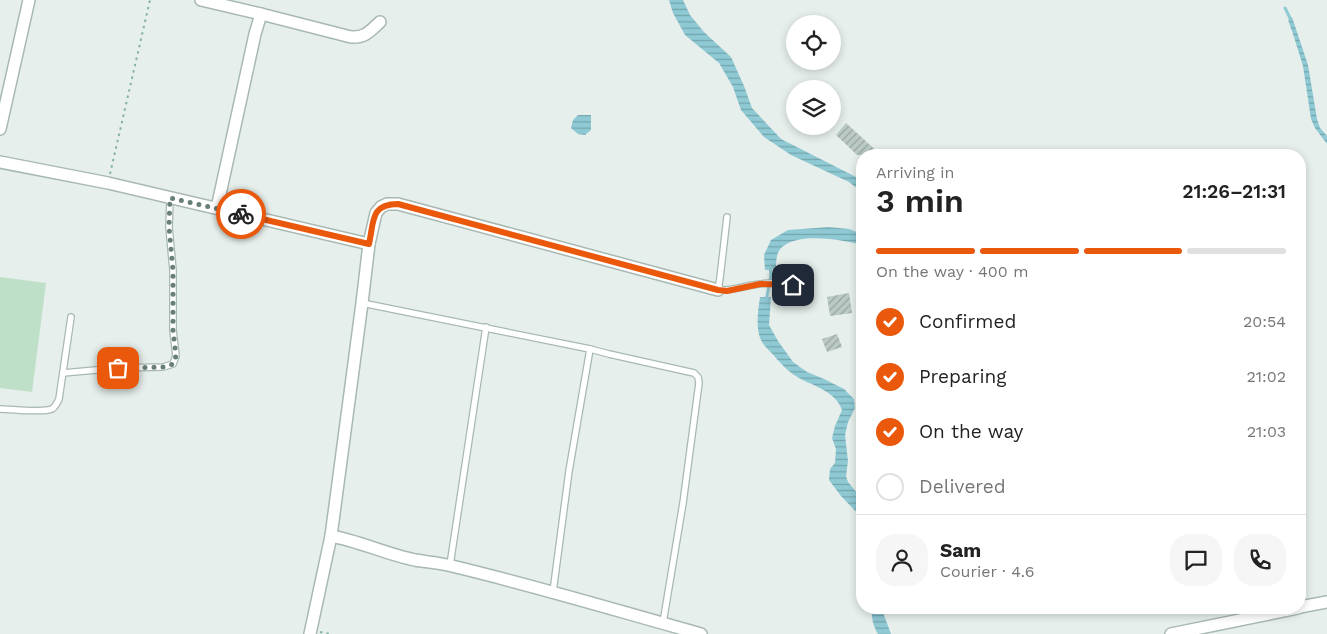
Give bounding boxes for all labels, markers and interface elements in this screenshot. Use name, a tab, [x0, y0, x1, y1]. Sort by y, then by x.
map controls	[786, 15, 841, 135]
button: locate	[786, 15, 841, 70]
button: layers	[786, 80, 841, 135]
text: Arriving in	[876, 163, 954, 182]
text: 21:26–21:31	[1182, 180, 1286, 203]
text: 3 min	[876, 182, 964, 220]
courier	[216, 189, 266, 239]
icon: bike	[227, 200, 255, 228]
text: On the way · 400 m	[876, 262, 1028, 281]
pin	[772, 264, 814, 306]
icon: home	[779, 271, 807, 299]
icon: check	[876, 308, 904, 336]
text: Confirmed	[919, 310, 1016, 333]
text: 20:54	[1243, 312, 1286, 331]
pin	[97, 347, 139, 389]
icon: bag	[104, 354, 132, 382]
icon: check	[876, 363, 904, 391]
text: Preparing	[919, 365, 1006, 388]
text: 21:02	[1246, 367, 1286, 386]
icon: check	[876, 418, 904, 446]
text: On the way	[919, 420, 1023, 443]
text: 21:03	[1247, 422, 1286, 441]
text: Delivered	[919, 475, 1006, 498]
button: person	[876, 534, 928, 586]
button: chat	[1170, 534, 1222, 586]
button: phone	[1234, 534, 1286, 586]
text: Sam	[940, 539, 981, 562]
text: Courier · 4.6	[940, 562, 1035, 581]

